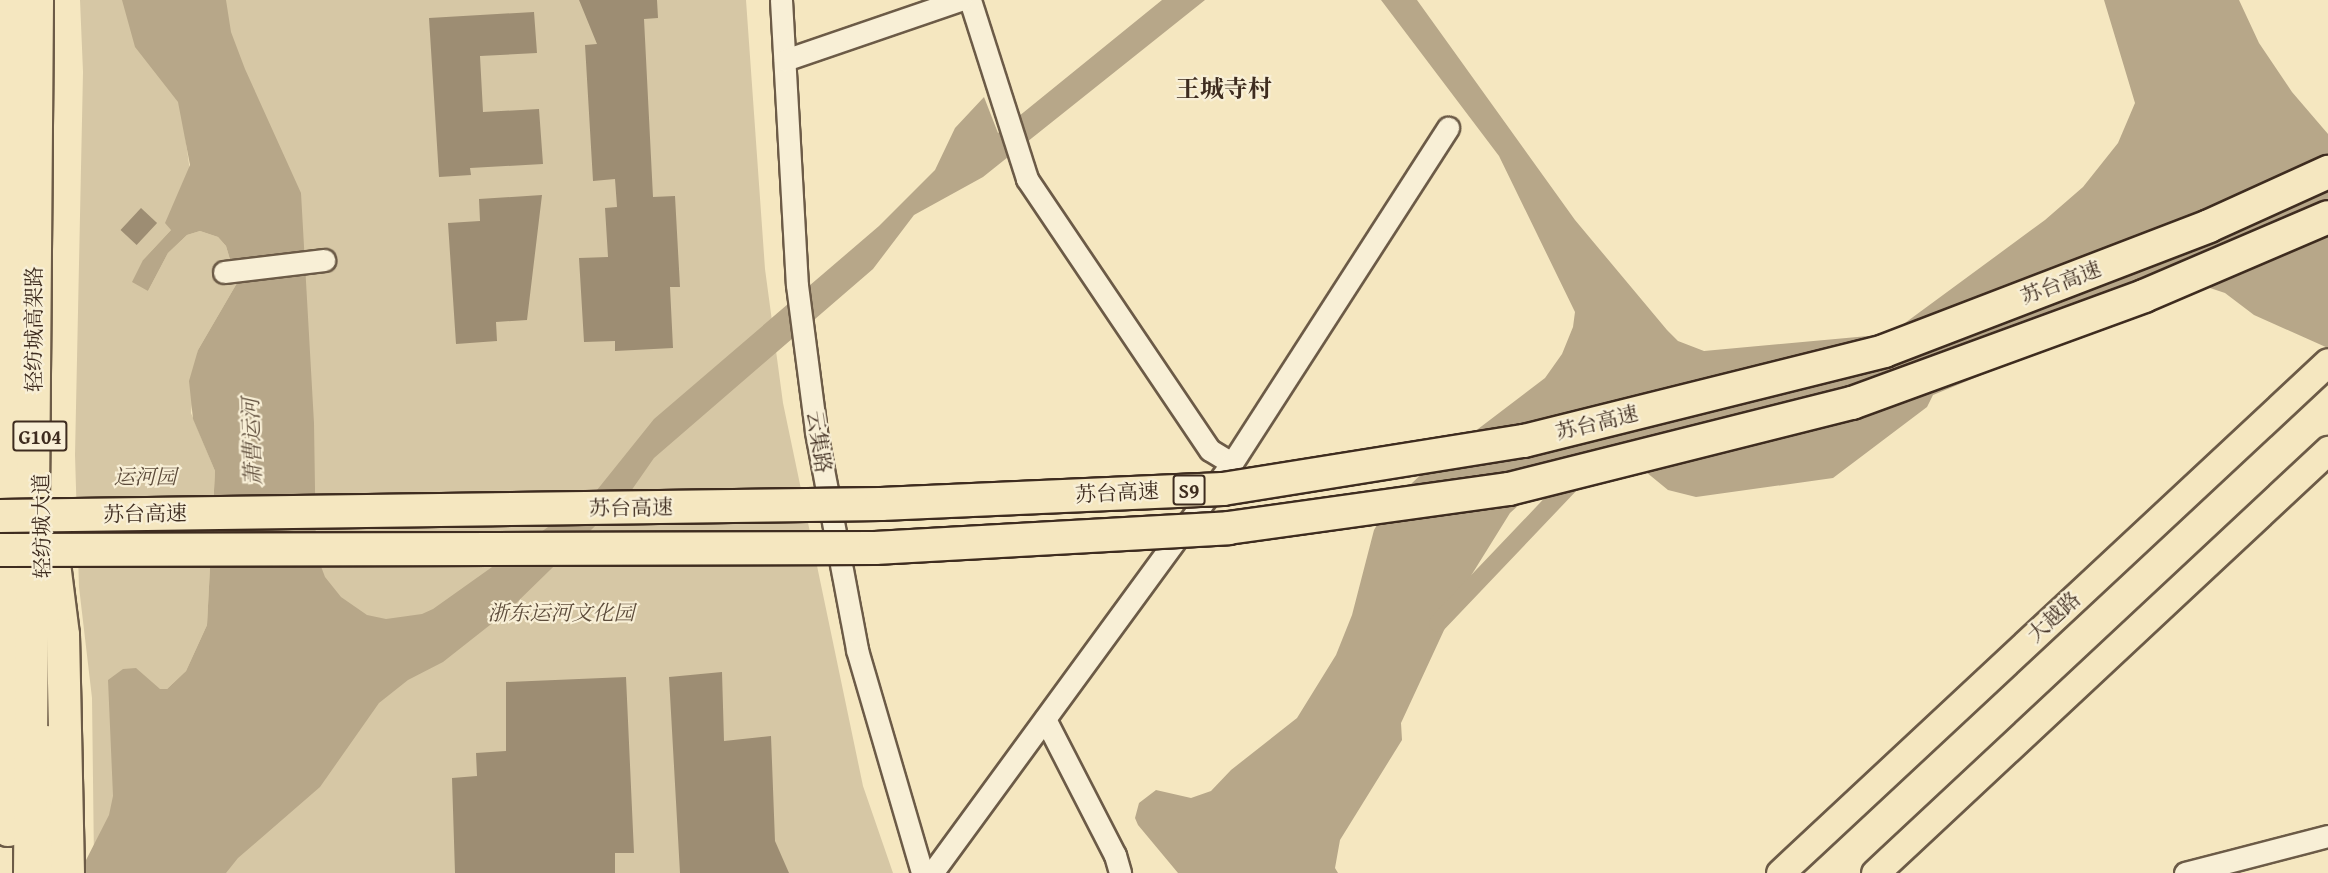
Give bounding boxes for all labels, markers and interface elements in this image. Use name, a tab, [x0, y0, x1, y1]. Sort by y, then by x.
district label: 王城寺村	[1176, 75, 1272, 103]
street label: 苏台高速	[2017, 256, 2105, 310]
street label: 轻纺城高架路	[21, 266, 47, 392]
water label: 萧曹运河	[237, 398, 267, 486]
street label: 苏台高速	[1553, 401, 1641, 445]
street label: 云集路	[802, 409, 836, 475]
road number: G104	[12, 419, 68, 453]
park label: 运河园	[114, 464, 176, 490]
street label: 轻纺城大道	[28, 473, 56, 579]
road number: S9	[1172, 473, 1206, 507]
street label: 苏台高速	[1074, 478, 1160, 508]
street label: 苏台高速	[589, 495, 673, 521]
street label: 苏台高速	[103, 501, 187, 527]
street label: 大越路	[2022, 586, 2086, 648]
park label: 浙东运河文化园	[488, 600, 634, 626]

